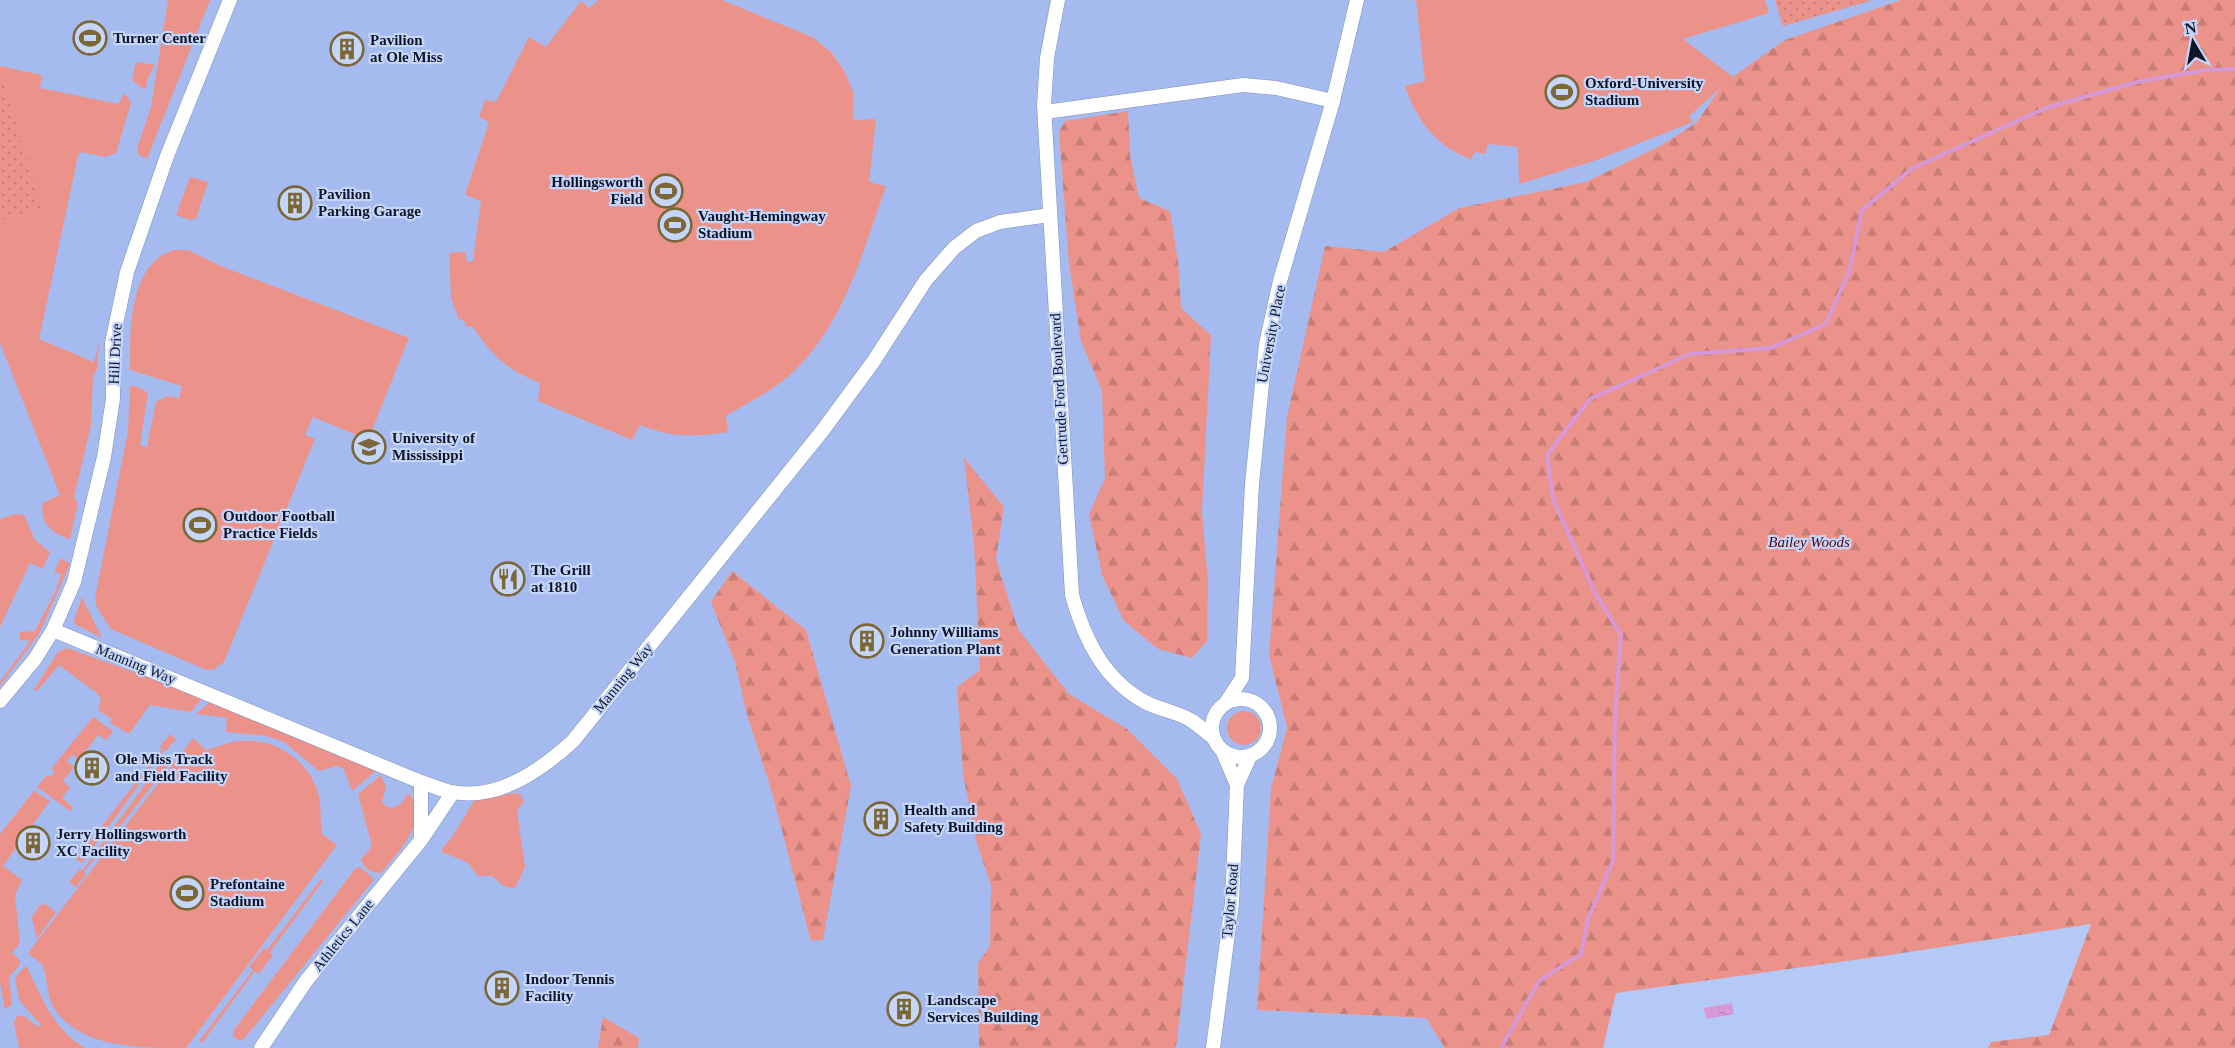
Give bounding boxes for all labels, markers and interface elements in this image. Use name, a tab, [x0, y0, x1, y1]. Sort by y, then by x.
north arrow	[2163, 12, 2223, 72]
text: N	[2183, 18, 2198, 37]
sports icon: Turner Center	[72, 20, 108, 56]
place label: Turner Center	[113, 30, 206, 46]
building icon: Pavilion at Ole Miss	[329, 31, 365, 67]
place label: Pavilion at Ole Miss	[370, 32, 443, 65]
sports icon: Oxford-University Stadium	[1544, 74, 1580, 110]
place label: Oxford-University Stadium	[1585, 75, 1704, 108]
sports icon: Hollingsworth Field	[648, 173, 684, 209]
place label: Hollingsworth Field	[551, 174, 644, 207]
building icon: Pavilion Parking Garage	[277, 185, 313, 221]
place label: Pavilion Parking Garage	[318, 186, 421, 219]
sports icon: Vaught-Hemingway Stadium	[657, 207, 693, 243]
place label: Vaught-Hemingway Stadium	[698, 208, 826, 241]
street label: University Place	[1254, 283, 1288, 384]
street label: Gertrude Ford Boulevard	[1047, 312, 1071, 465]
street label: Hill Drive	[105, 323, 125, 385]
school or university icon: University of Mississippi	[351, 429, 387, 465]
place label: University of Mississippi	[392, 430, 476, 463]
sports icon: Outdoor Football Practice Fields	[182, 507, 218, 543]
place label: Outdoor Football Practice Fields	[223, 508, 335, 541]
park label: Bailey Woods	[1768, 534, 1850, 550]
restaurant icon: The Grill at 1810	[490, 561, 526, 597]
place label: The Grill at 1810	[531, 562, 591, 595]
building icon: Johnny Williams Generation Plant	[849, 623, 885, 659]
place label: Johnny Williams Generation Plant	[890, 624, 1000, 657]
street label: Manning Way	[590, 640, 656, 716]
street label: Manning Way	[94, 641, 179, 687]
building icon: Ole Miss Track and Field Facility	[74, 750, 110, 786]
place label: Ole Miss Track and Field Facility	[115, 751, 228, 784]
building icon: Health and Safety Building	[863, 801, 899, 837]
place label: Health and Safety Building	[904, 802, 1003, 835]
building icon: Jerry Hollingsworth XC Facility	[15, 825, 51, 861]
place label: Jerry Hollingsworth XC Facility	[56, 826, 187, 859]
street label: Taylor Road	[1219, 863, 1241, 939]
sports icon: Prefontaine Stadium	[169, 875, 205, 911]
place label: Prefontaine Stadium	[210, 876, 285, 909]
street label: Athletics Lane	[309, 896, 377, 974]
building icon: Indoor Tennis Facility	[484, 970, 520, 1006]
place label: Indoor Tennis Facility	[525, 971, 615, 1004]
building icon: Landscape Services Building	[886, 991, 922, 1027]
place label: Landscape Services Building	[927, 992, 1039, 1025]

